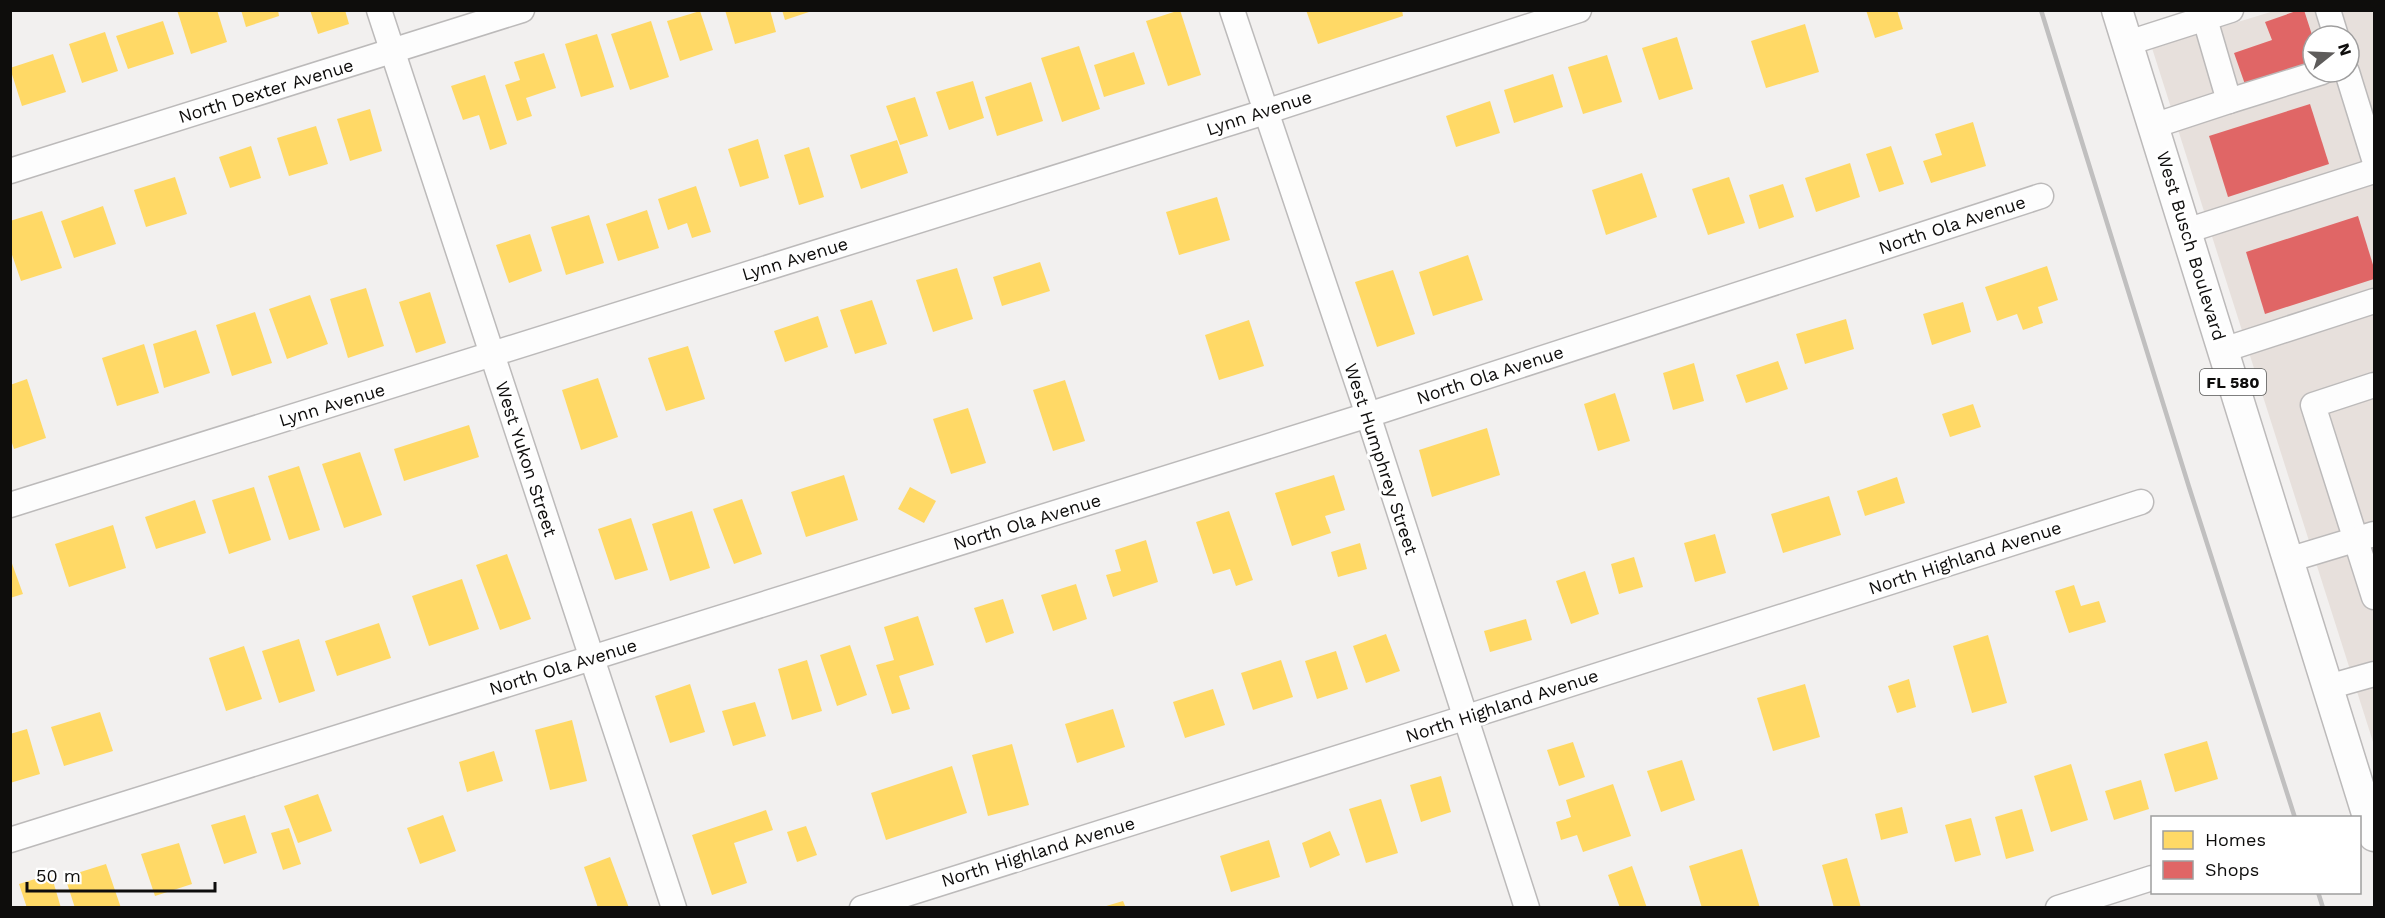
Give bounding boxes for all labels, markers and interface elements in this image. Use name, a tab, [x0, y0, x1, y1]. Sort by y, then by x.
north arrow	[2301, 24, 2361, 84]
text: N	[2334, 41, 2356, 58]
street label: North Dexter Avenue	[176, 54, 356, 127]
street label: Lynn Avenue	[1203, 86, 1314, 139]
street label: West Busch Boulevard	[2153, 149, 2230, 343]
street label: North Ola Avenue	[1876, 191, 2028, 258]
street label: Lynn Avenue	[739, 232, 850, 285]
street label: North Ola Avenue	[1414, 341, 1566, 408]
street label: West Humphrey Street	[1341, 360, 1423, 558]
road number: FL 580	[2200, 369, 2266, 395]
street label: Lynn Avenue	[276, 378, 387, 431]
street label: West Yukon Street	[491, 379, 562, 540]
street label: North Ola Avenue	[950, 489, 1103, 554]
street label: North Highland Avenue	[1866, 516, 2064, 599]
street label: North Ola Avenue	[486, 634, 639, 699]
street label: North Highland Avenue	[1403, 664, 1601, 747]
street label: North Highland Avenue	[938, 812, 1137, 891]
legend	[2151, 816, 2361, 894]
text: Homes	[2205, 829, 2266, 850]
scale bar	[27, 855, 214, 893]
text: Shops	[2205, 859, 2259, 880]
text: 50 m	[36, 865, 81, 886]

